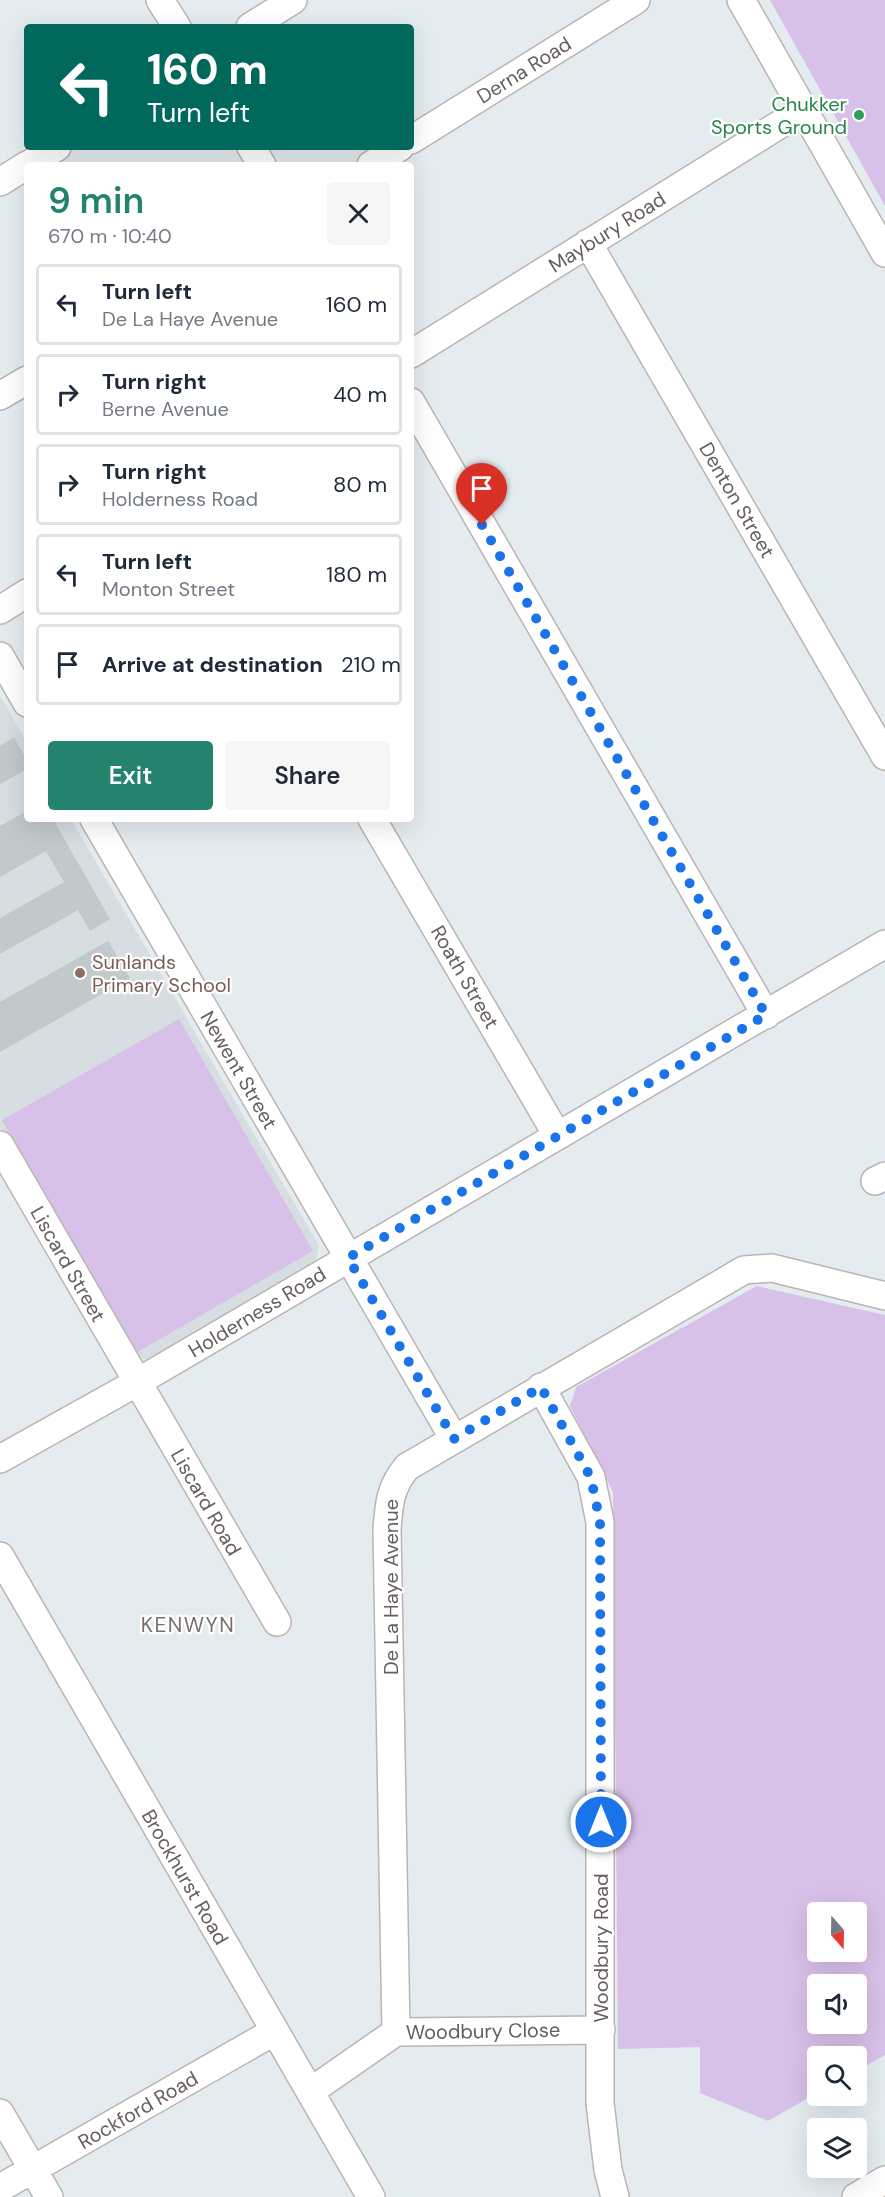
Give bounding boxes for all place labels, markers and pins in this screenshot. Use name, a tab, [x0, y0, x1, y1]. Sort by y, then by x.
place label: Chukker Sports Ground	[711, 91, 847, 140]
marker: Chukker Sports Ground	[852, 108, 866, 122]
pin	[456, 463, 507, 525]
place label: Sunlands Primary School	[92, 949, 231, 998]
marker: Sunlands Primary School	[73, 966, 87, 980]

